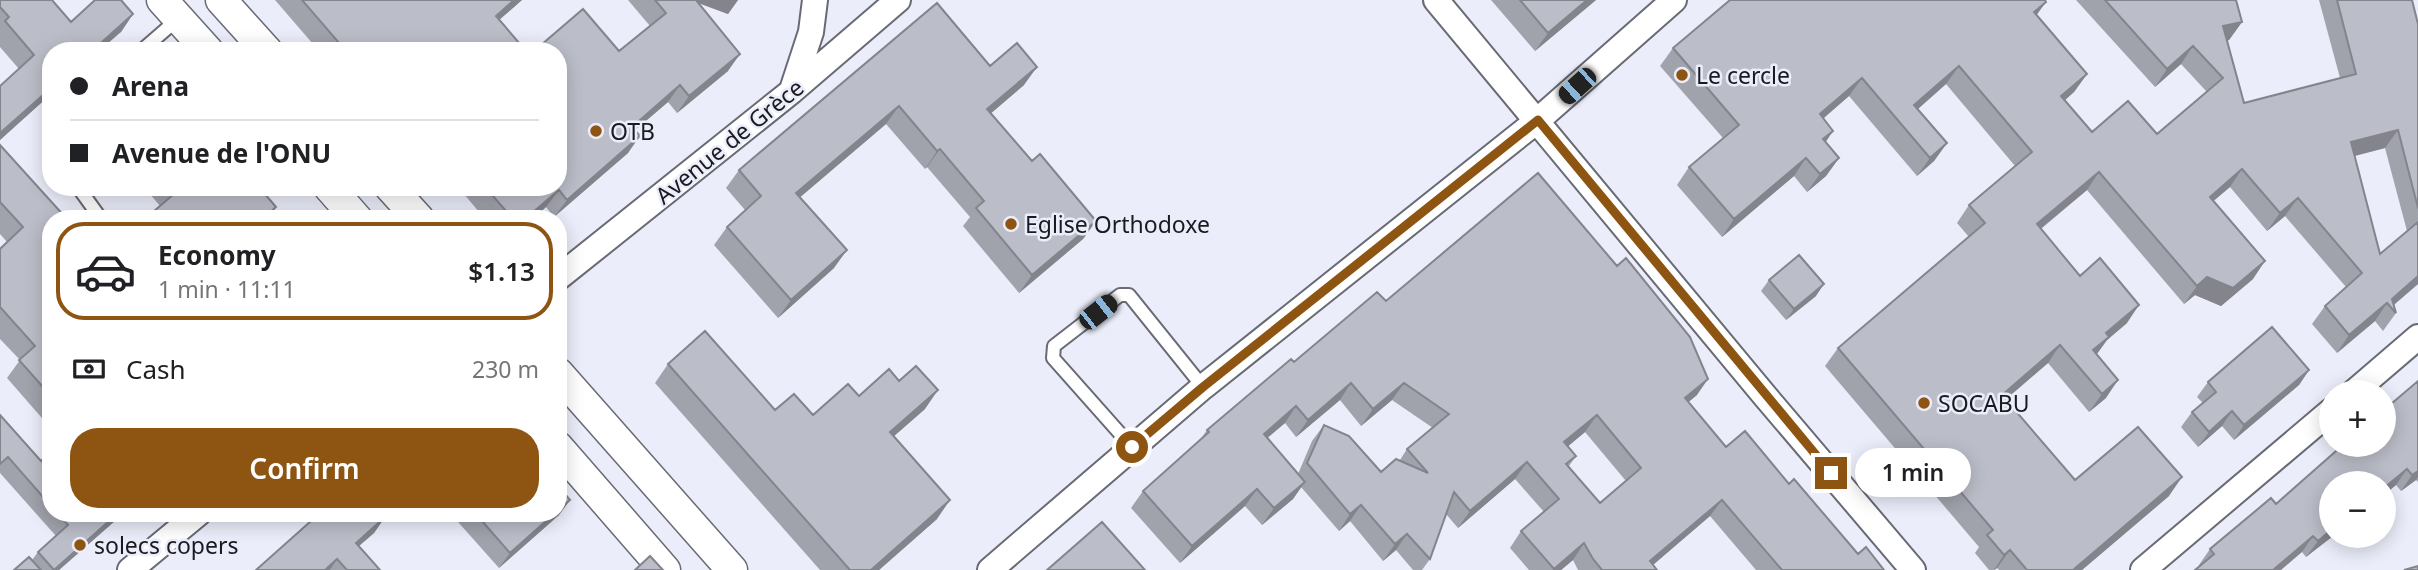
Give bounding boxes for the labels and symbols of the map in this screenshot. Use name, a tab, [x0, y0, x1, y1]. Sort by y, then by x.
place label: Le cercle	[1696, 59, 1790, 91]
car	[1555, 64, 1600, 108]
marker: Le cercle	[1674, 67, 1690, 83]
street label: Avenue de Grèce	[648, 71, 810, 211]
place label: OTB	[610, 115, 655, 147]
marker: OTB	[588, 123, 604, 139]
place label: Eglise Orthodoxe	[1025, 208, 1210, 240]
marker: Eglise Orthodoxe	[1003, 216, 1019, 232]
car	[1075, 291, 1122, 333]
place label: SOCABU	[1938, 387, 2030, 419]
marker: SOCABU	[1916, 395, 1932, 411]
route start	[1116, 431, 1148, 463]
callout: 1 min	[1856, 448, 1971, 498]
route end	[1815, 457, 1847, 489]
place label: solecs copers	[94, 529, 238, 561]
marker: solecs copers	[72, 537, 88, 553]

